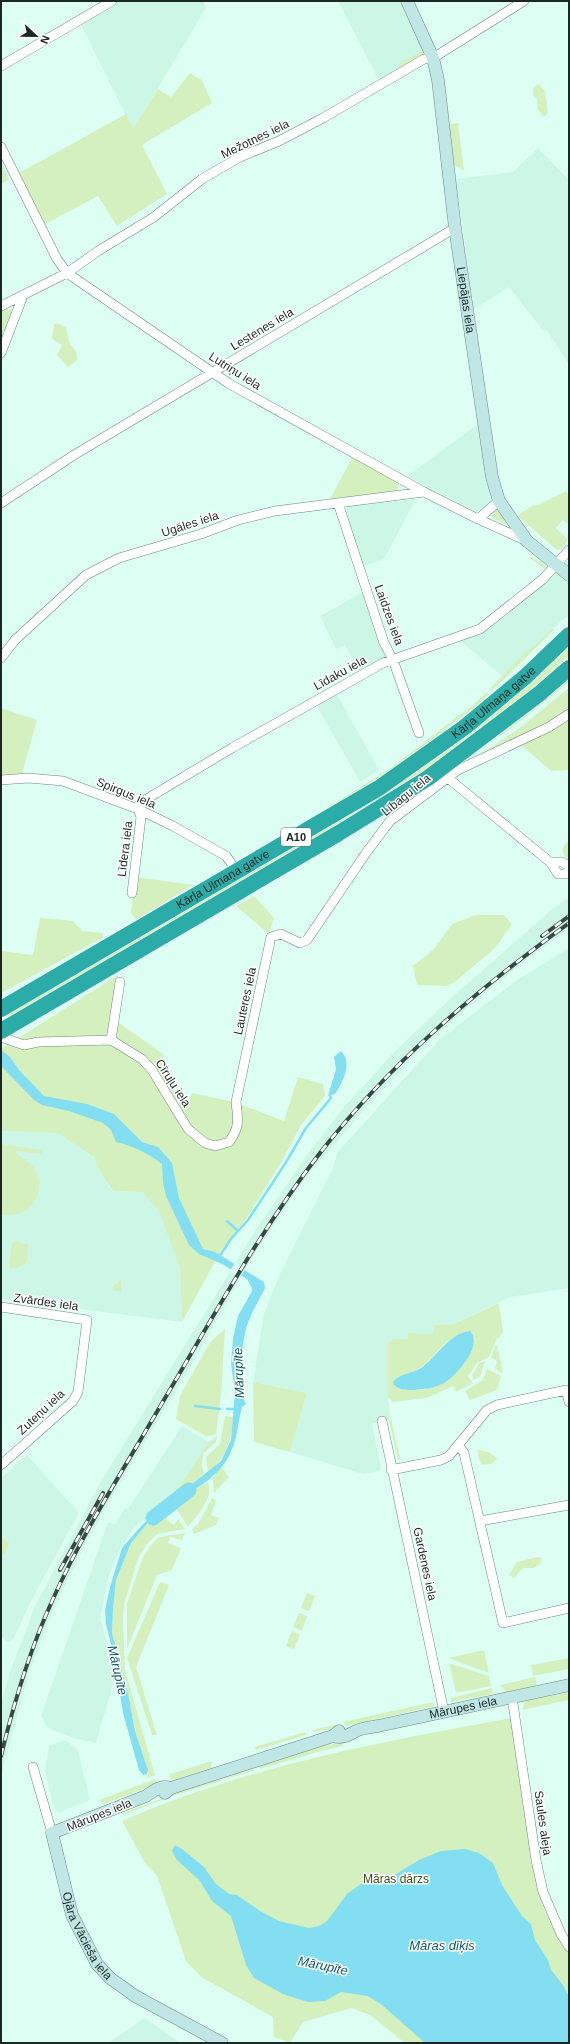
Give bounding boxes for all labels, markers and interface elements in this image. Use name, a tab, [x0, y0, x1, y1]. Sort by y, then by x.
north arrow	[16, 16, 56, 56]
text: N	[38, 34, 52, 46]
street label: Mežotnes iela	[219, 116, 292, 162]
street label: Liepājas iela	[454, 266, 478, 334]
street label: Lestenes iela	[228, 305, 296, 353]
street label: Lutriņu iela	[206, 350, 264, 393]
street label: Ugāles iela	[160, 508, 221, 540]
street label: Laidzes iela	[372, 583, 407, 647]
street label: Līdaku iela	[311, 653, 369, 693]
street label: Kārļa Ulmaņa gatve	[449, 663, 539, 741]
street label: Lībagu iela	[379, 771, 433, 819]
street label: Spirgus iela	[94, 775, 158, 811]
street label: Līdera iela	[115, 820, 135, 878]
road number: A10	[281, 828, 311, 846]
street label: Kārļa Ulmaņa gatve	[174, 846, 272, 912]
street label: Lauteres iela	[231, 966, 259, 1036]
street label: Cīruļu iela	[152, 1057, 194, 1110]
street label: Zvārdes iela	[13, 1291, 80, 1314]
water label: Mārupīte	[230, 1347, 247, 1399]
street label: Zuteņu iela	[15, 1386, 68, 1437]
street label: Gardenes iela	[410, 1526, 440, 1602]
water label: Mārupīte	[105, 1644, 131, 1696]
street label: Mārupes iela	[428, 1694, 499, 1722]
street label: Saules aleja	[532, 1790, 555, 1857]
street label: Mārupes iela	[65, 1796, 134, 1834]
park label: Māras dārzs	[363, 1872, 429, 1886]
street label: Ojāra Vācieša iela	[60, 1890, 115, 1983]
water label: Māras dīķis	[409, 1938, 475, 1953]
water label: Mārupīte	[297, 1953, 349, 1978]

